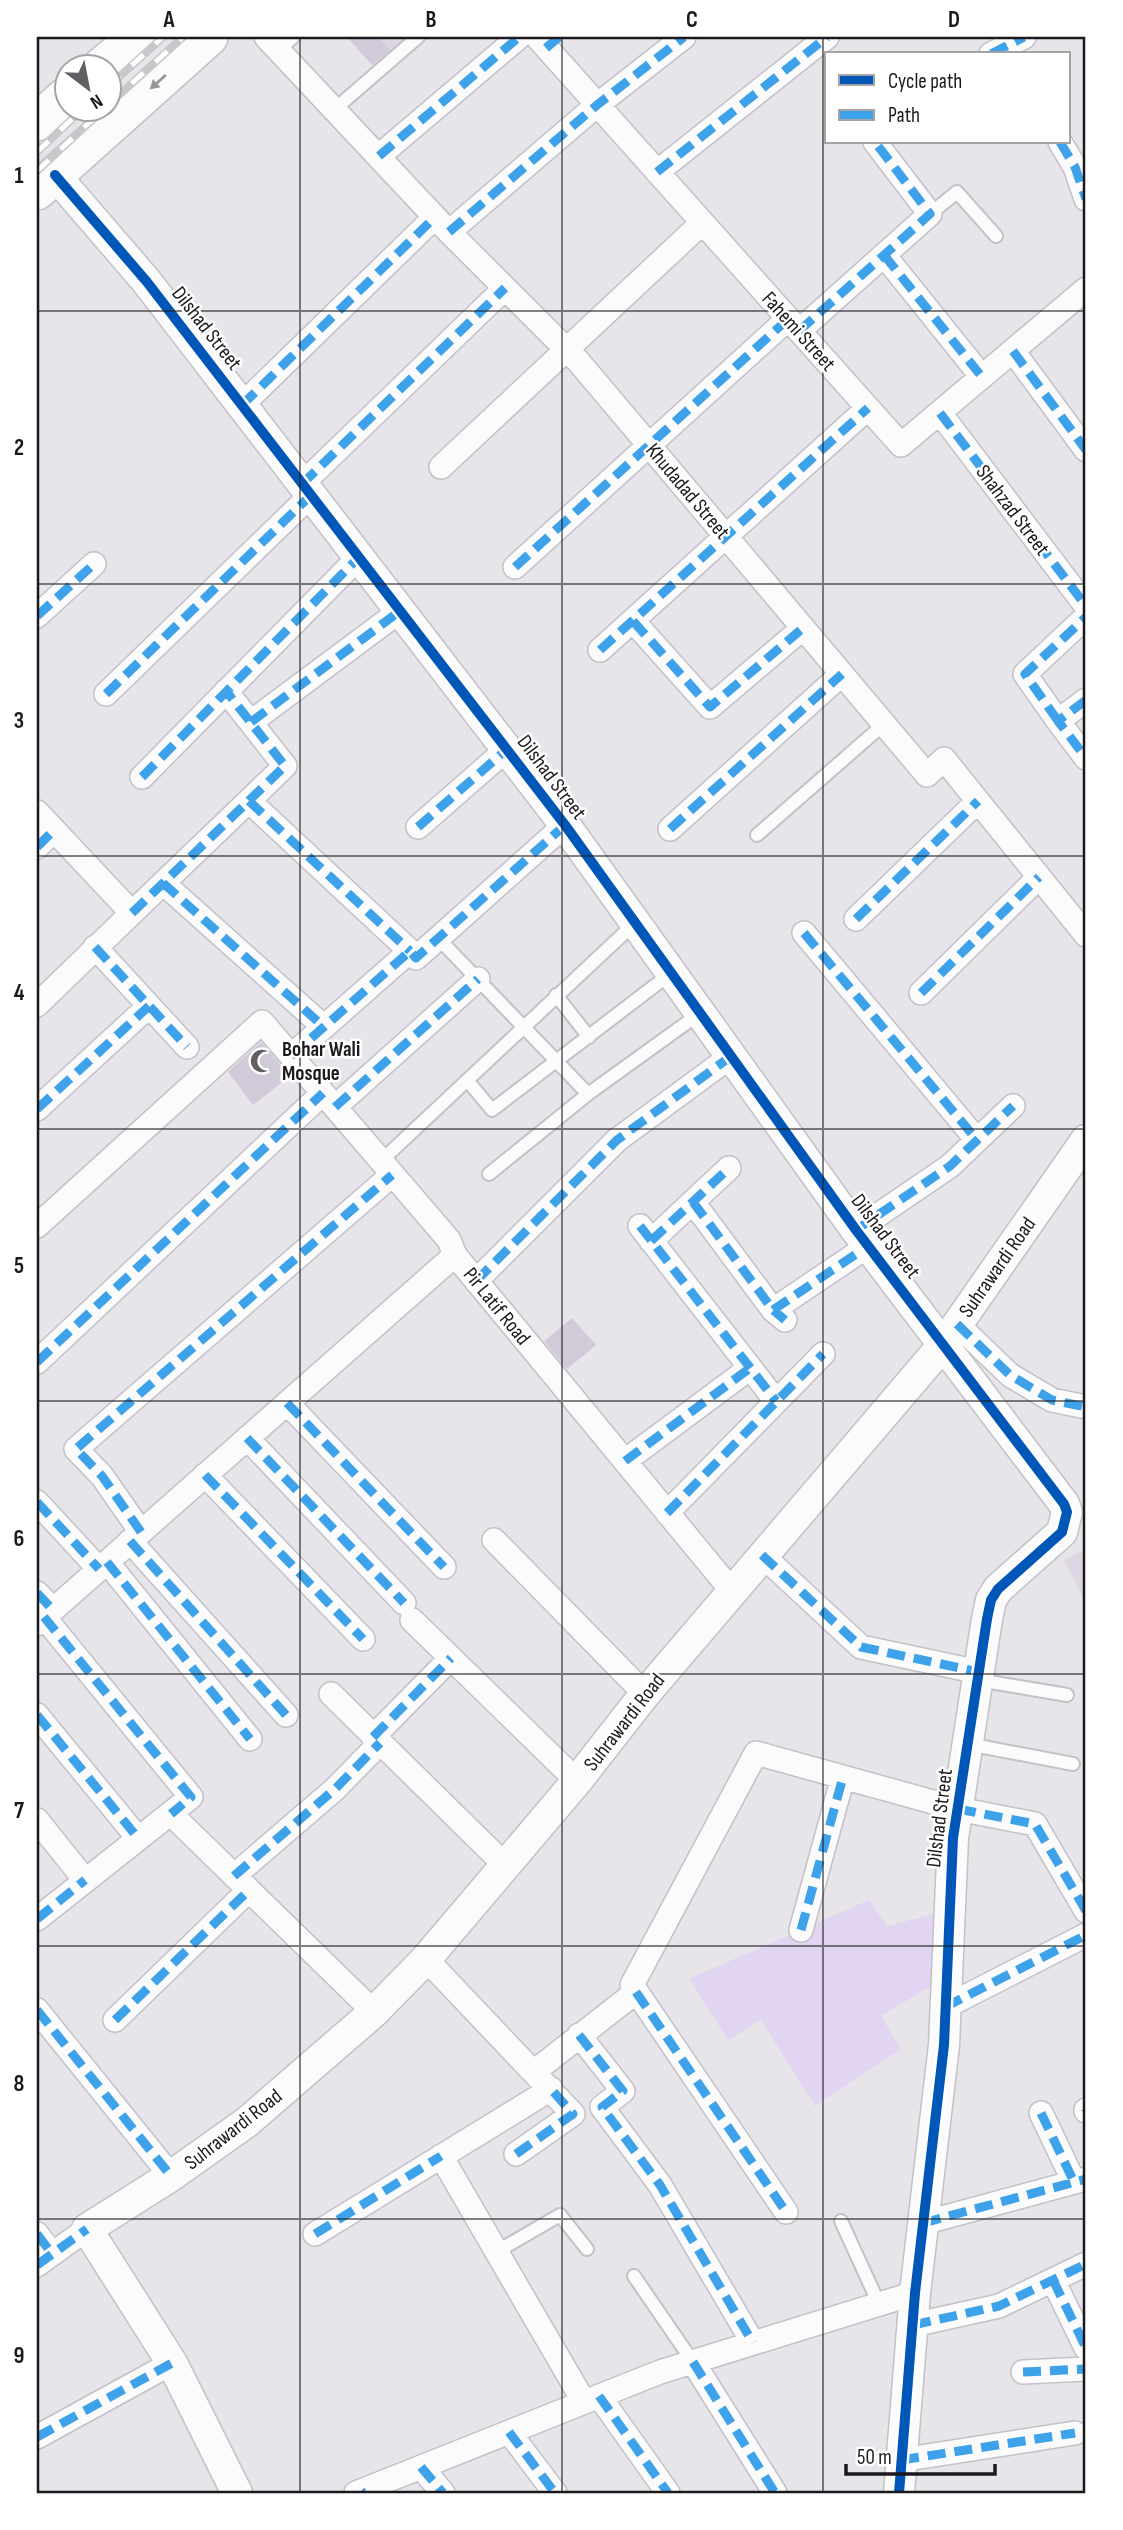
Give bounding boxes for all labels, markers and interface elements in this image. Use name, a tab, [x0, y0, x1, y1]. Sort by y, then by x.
text: A	[163, 6, 176, 34]
text: B	[426, 6, 437, 34]
text: C	[686, 6, 698, 34]
text: D	[948, 6, 960, 34]
north arrow	[52, 52, 122, 122]
legend	[825, 52, 1070, 144]
text: Cycle path	[888, 69, 962, 94]
one-way arrow	[149, 74, 167, 90]
text: N	[86, 89, 107, 114]
text: Path	[888, 103, 920, 128]
text: 1	[14, 162, 24, 190]
street label: Dilshad Street	[166, 282, 247, 375]
street label: Fahemi Street	[757, 287, 841, 376]
text: 2	[14, 434, 24, 462]
street label: Khudadad Street	[640, 438, 735, 544]
street label: Shahzad Street	[970, 460, 1055, 561]
text: 3	[14, 707, 24, 735]
street label: Dilshad Street	[512, 730, 591, 824]
text: 4	[14, 979, 25, 1007]
place label: Bohar Wali Mosque	[282, 1037, 360, 1086]
mosque icon: Bohar Wali Mosque	[248, 1047, 276, 1075]
street label: Dilshad Street	[846, 1189, 925, 1283]
street label: Suhrawardi Road	[954, 1212, 1041, 1322]
text: 5	[14, 1252, 24, 1280]
street label: Pir Latif Road	[458, 1262, 535, 1350]
text: 6	[14, 1525, 24, 1553]
street label: Suhrawardi Road	[579, 1669, 670, 1776]
street label: Dilshad Street	[921, 1767, 958, 1869]
text: 7	[14, 1797, 24, 1825]
text: 8	[14, 2070, 25, 2098]
street label: Suhrawardi Road	[180, 2084, 287, 2175]
text: 9	[14, 2342, 24, 2370]
scale bar	[846, 2432, 995, 2476]
text: 50 m	[857, 2445, 892, 2470]

